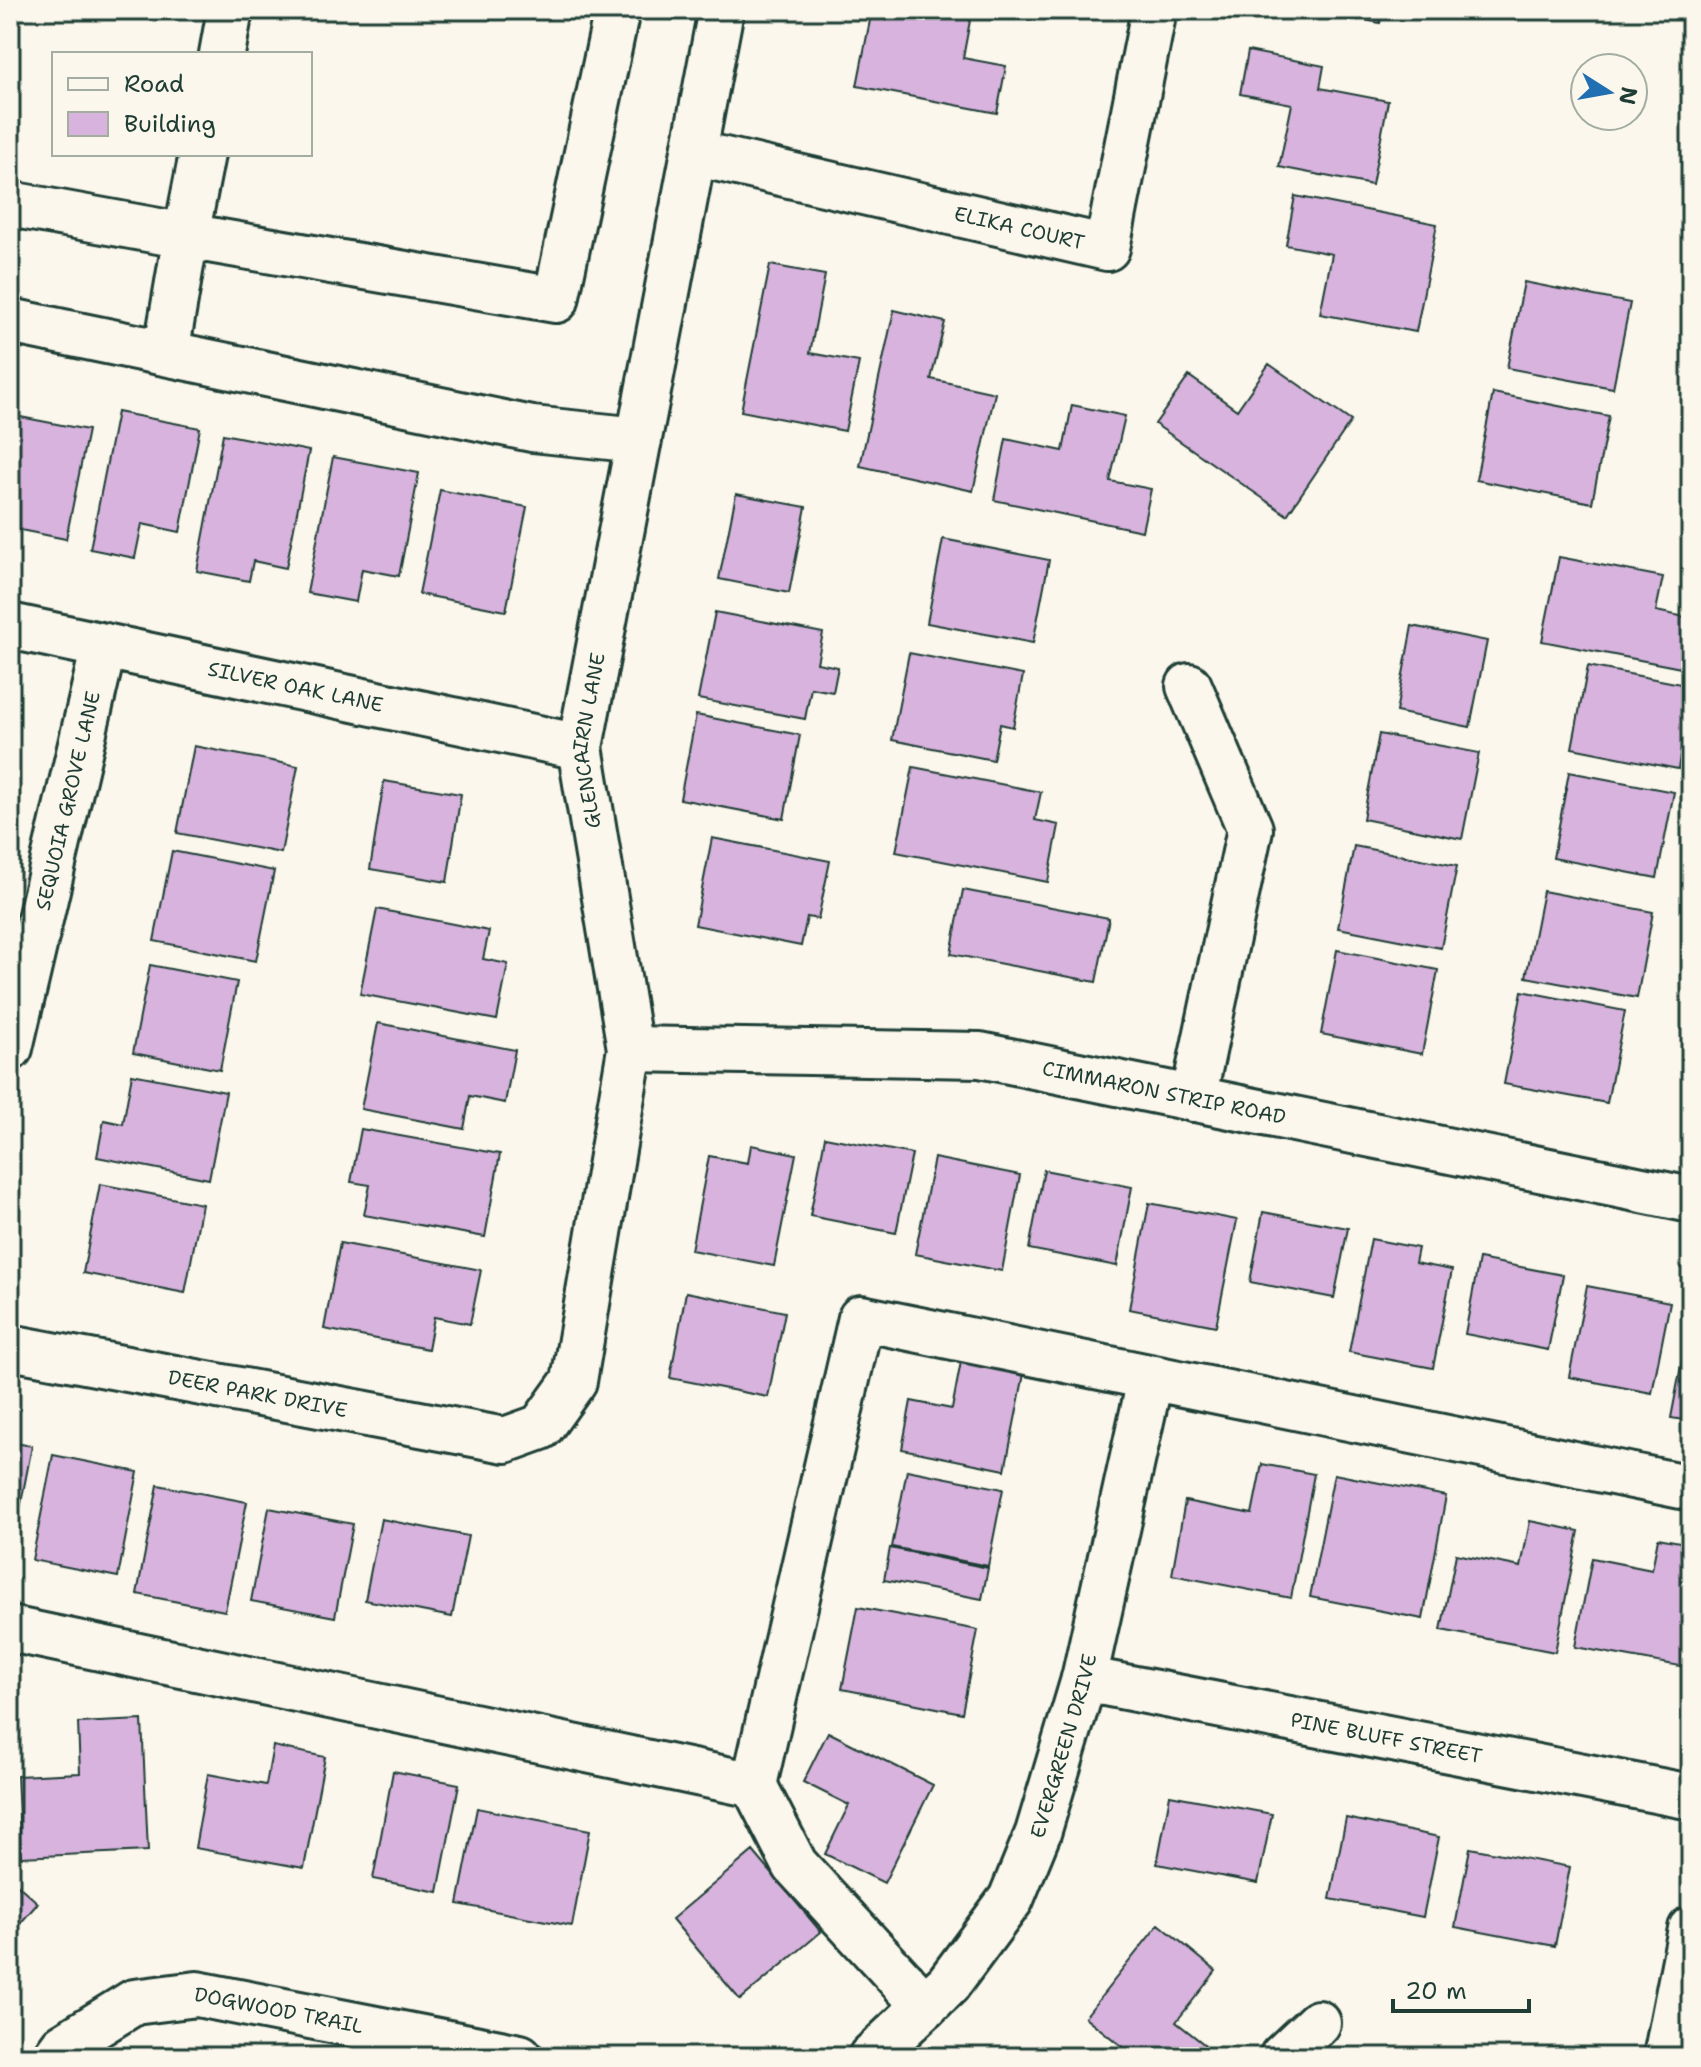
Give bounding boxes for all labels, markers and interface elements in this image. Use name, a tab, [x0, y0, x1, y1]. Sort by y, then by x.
legend	[52, 52, 312, 156]
north arrow	[1569, 52, 1649, 132]
text: Road	[124, 68, 184, 100]
text: N	[1612, 84, 1644, 107]
text: Building	[124, 108, 216, 140]
street label: ELIKA COURT	[952, 200, 1087, 255]
street label: GLENCAIRN LANE	[566, 650, 611, 830]
street label: SILVER OAK LANE	[206, 655, 386, 718]
street label: SEQUOIA GROVE LANE	[30, 688, 106, 913]
street label: CIMMARON STRIP ROAD	[1040, 1055, 1288, 1130]
street label: DEER PARK DRIVE	[166, 1364, 349, 1423]
street label: EVERGREEN DRIVE	[1024, 1651, 1102, 1841]
street label: PINE BLUFF STREET	[1288, 1706, 1484, 1769]
scale bar	[1393, 1963, 1529, 2013]
text: 20 m	[1405, 1975, 1467, 2007]
street label: DOGWOOD TRAIL	[192, 1981, 365, 2039]

